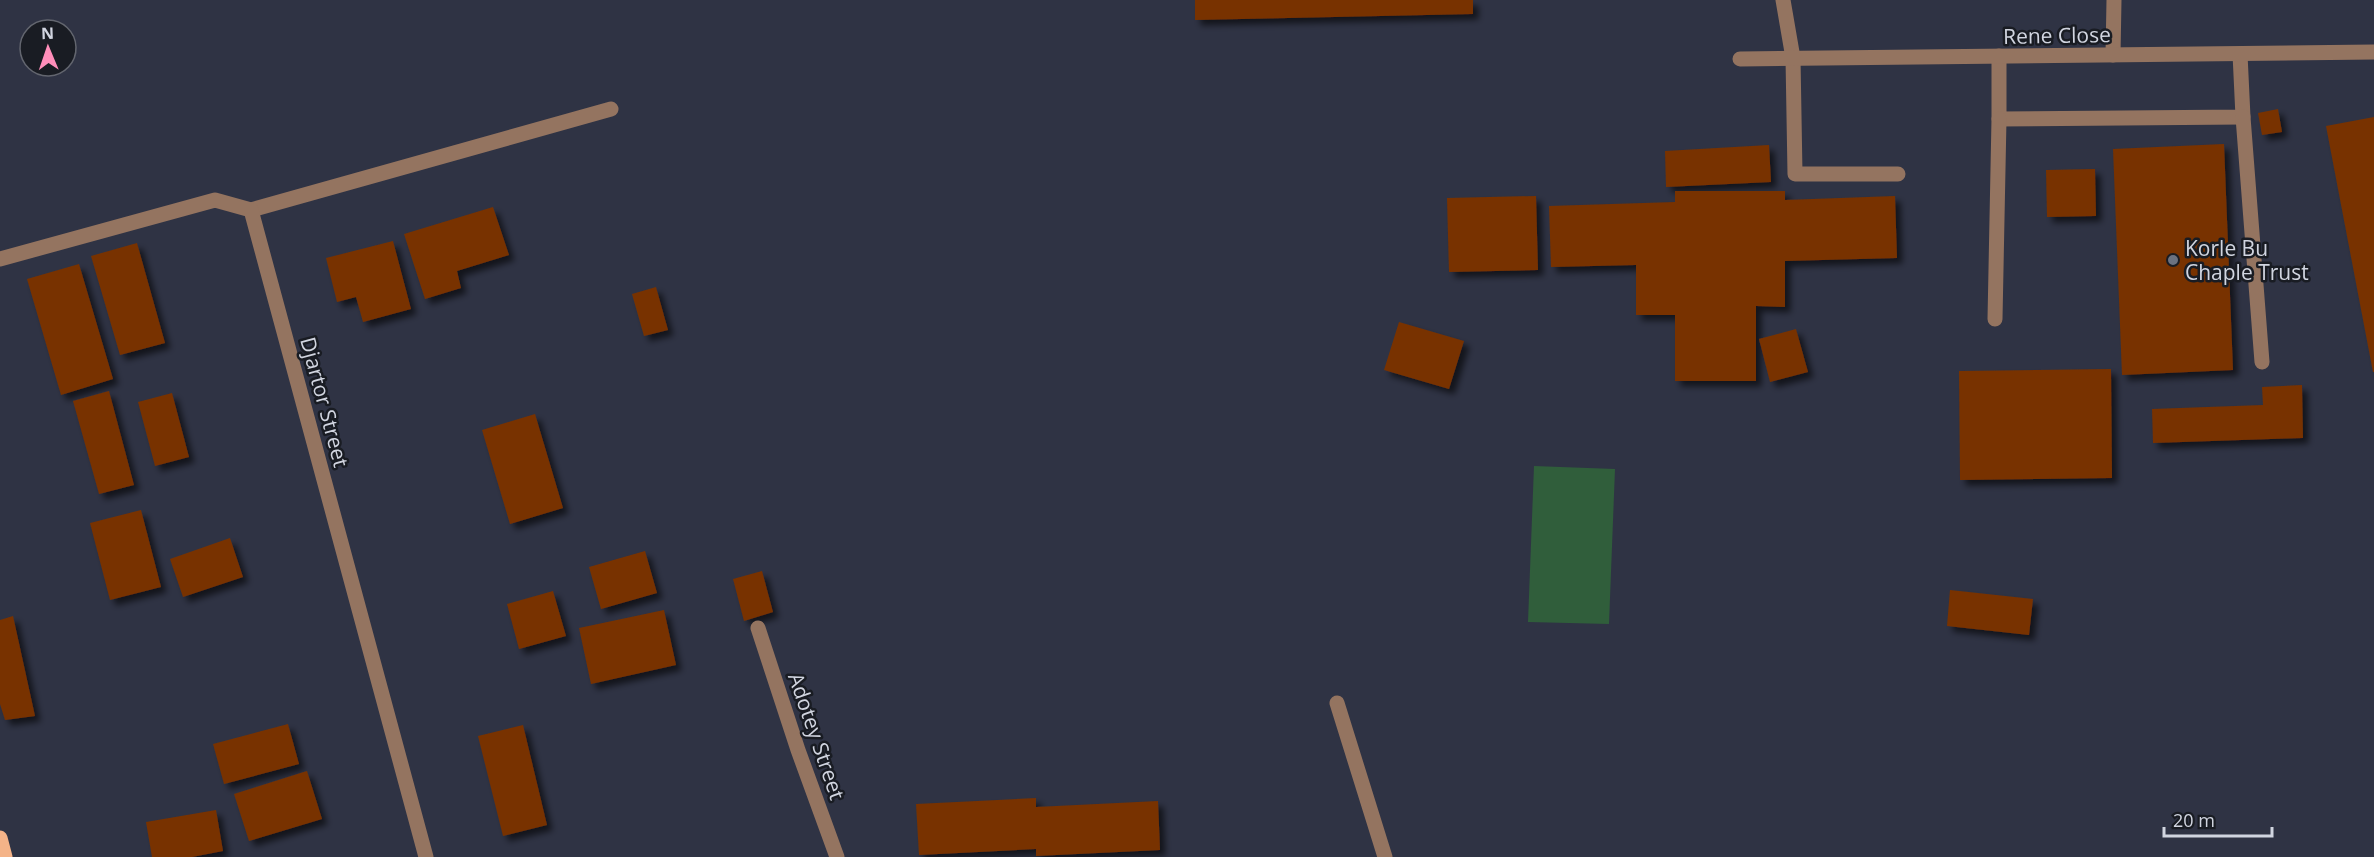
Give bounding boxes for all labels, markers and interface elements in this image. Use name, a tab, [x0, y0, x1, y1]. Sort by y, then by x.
north arrow	[18, 18, 78, 78]
street label: Rene Close	[2003, 20, 2111, 50]
text: N	[41, 22, 54, 44]
place label: Korle Bu Chaple Trust	[2185, 234, 2309, 286]
marker: Korle Bu Chaple Trust	[2166, 253, 2180, 267]
street label: Djartor Street	[294, 334, 356, 470]
street label: Adotey Street	[782, 669, 852, 803]
scale bar	[2164, 800, 2272, 838]
text: 20 m	[2173, 808, 2215, 832]

